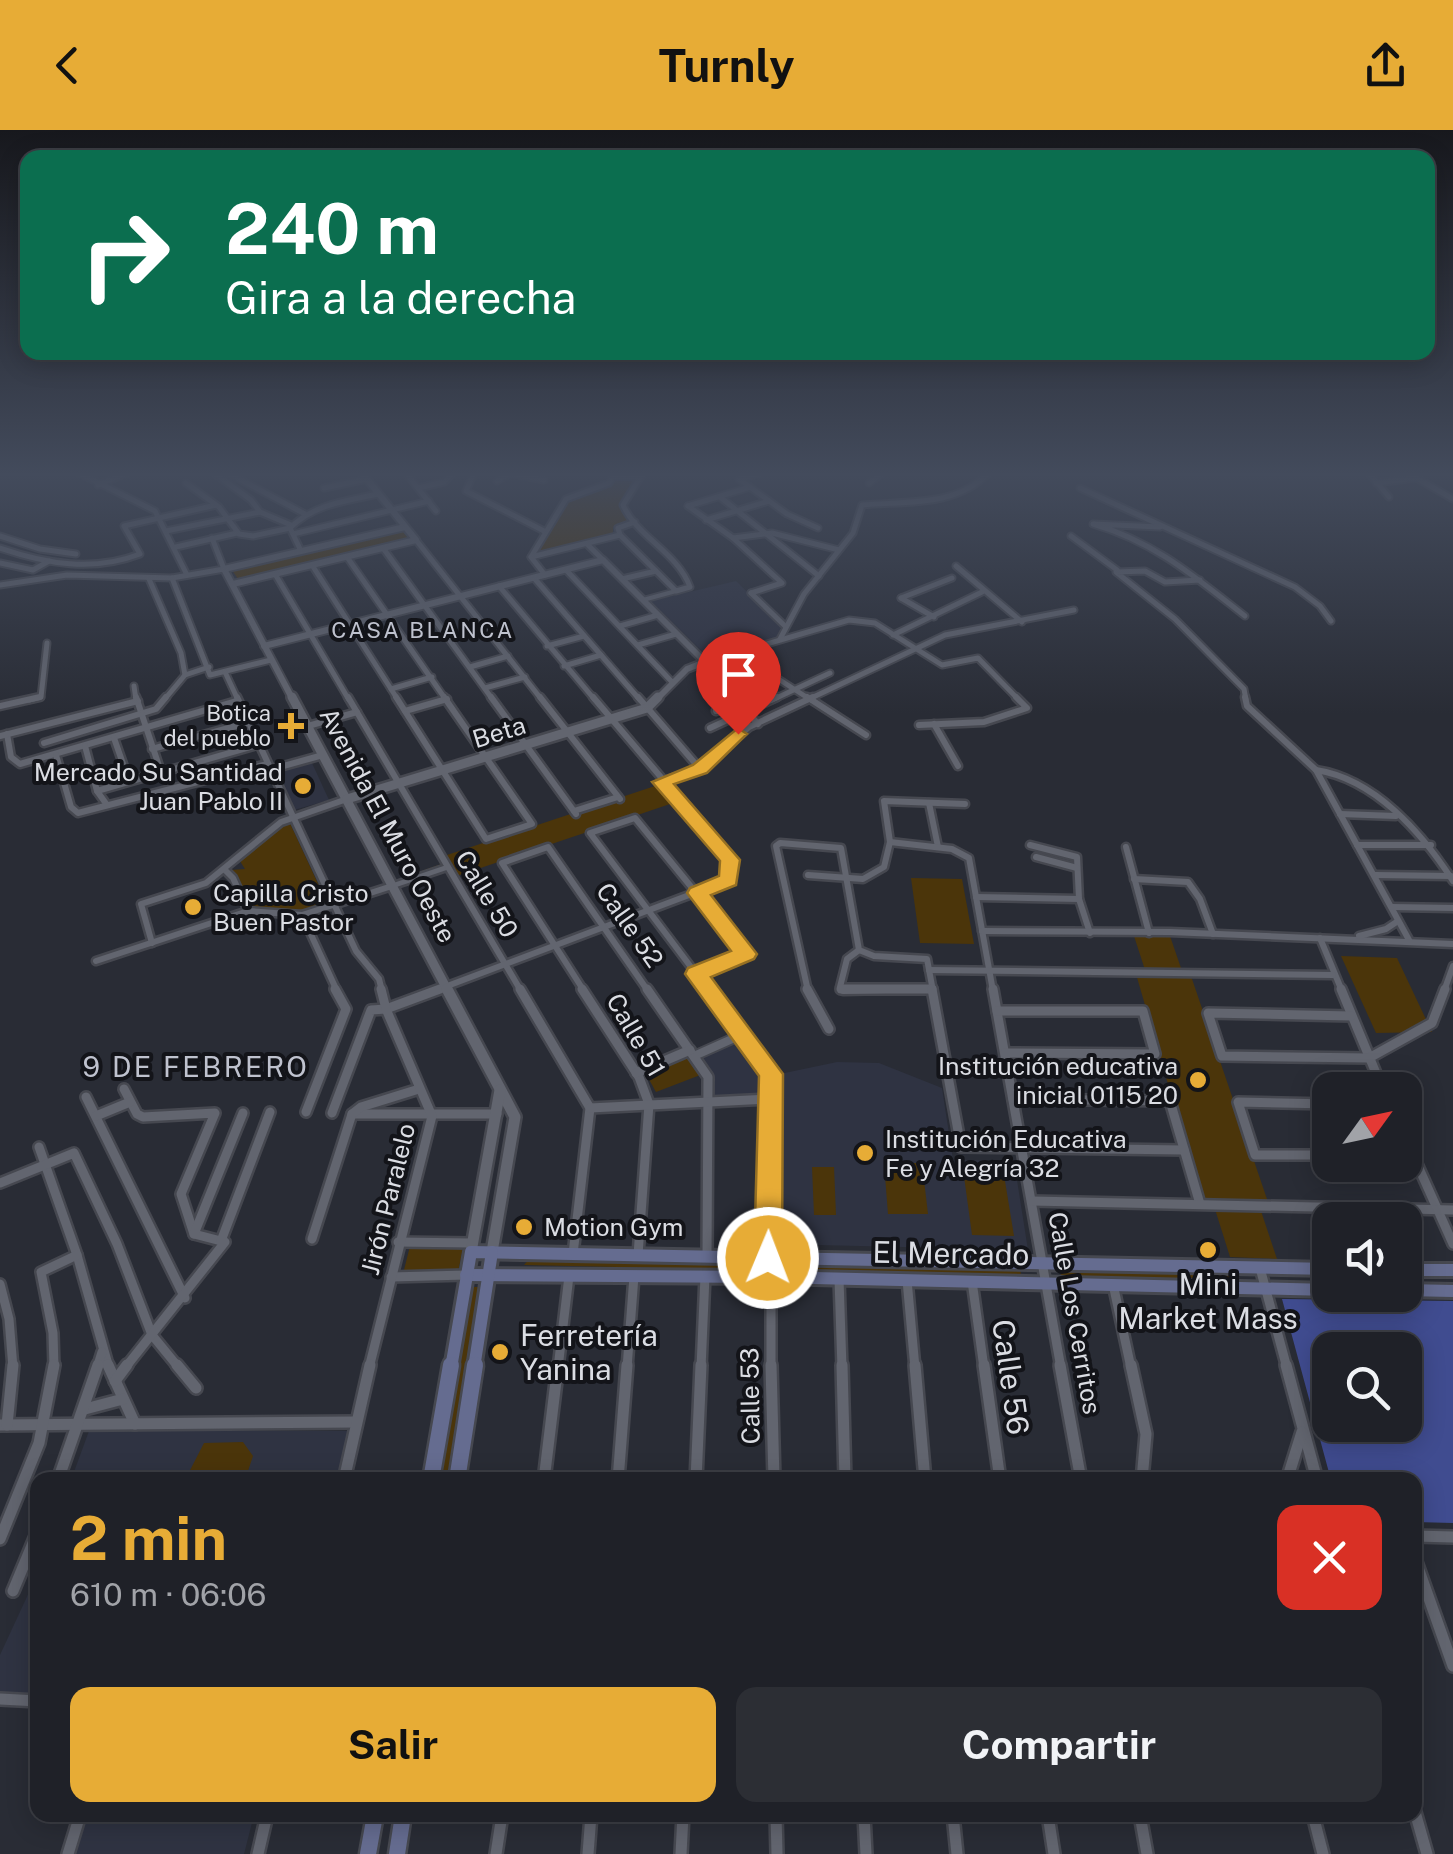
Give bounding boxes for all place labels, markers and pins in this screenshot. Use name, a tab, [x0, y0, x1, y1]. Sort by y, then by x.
pin	[696, 632, 781, 735]
place label: Botica del pueblo	[163, 700, 271, 751]
marker: Botica del pueblo	[280, 715, 302, 737]
place label: Mercado Su Santidad Juan Pablo II	[34, 757, 283, 816]
marker: Mercado Su Santidad Juan Pablo II	[292, 775, 314, 797]
place label: Capilla Cristo Buen Pastor	[213, 878, 369, 937]
marker: Capilla Cristo Buen Pastor	[182, 896, 204, 918]
place label: Institución educativa inicial 0115 20	[938, 1051, 1178, 1110]
marker: Institución educativa inicial 0115 20	[1187, 1069, 1209, 1091]
place label: Institución Educativa Fe y Alegría 32	[885, 1124, 1127, 1183]
marker: Institución Educativa Fe y Alegría 32	[854, 1142, 876, 1164]
place label: Motion Gym	[544, 1212, 683, 1242]
marker: Motion Gym	[513, 1216, 535, 1238]
marker: Mini Market Mass	[1197, 1239, 1219, 1261]
place label: Mini Market Mass	[1118, 1266, 1298, 1336]
place label: Ferretería Yanina	[520, 1317, 658, 1387]
marker: Ferretería Yanina	[489, 1341, 511, 1363]

